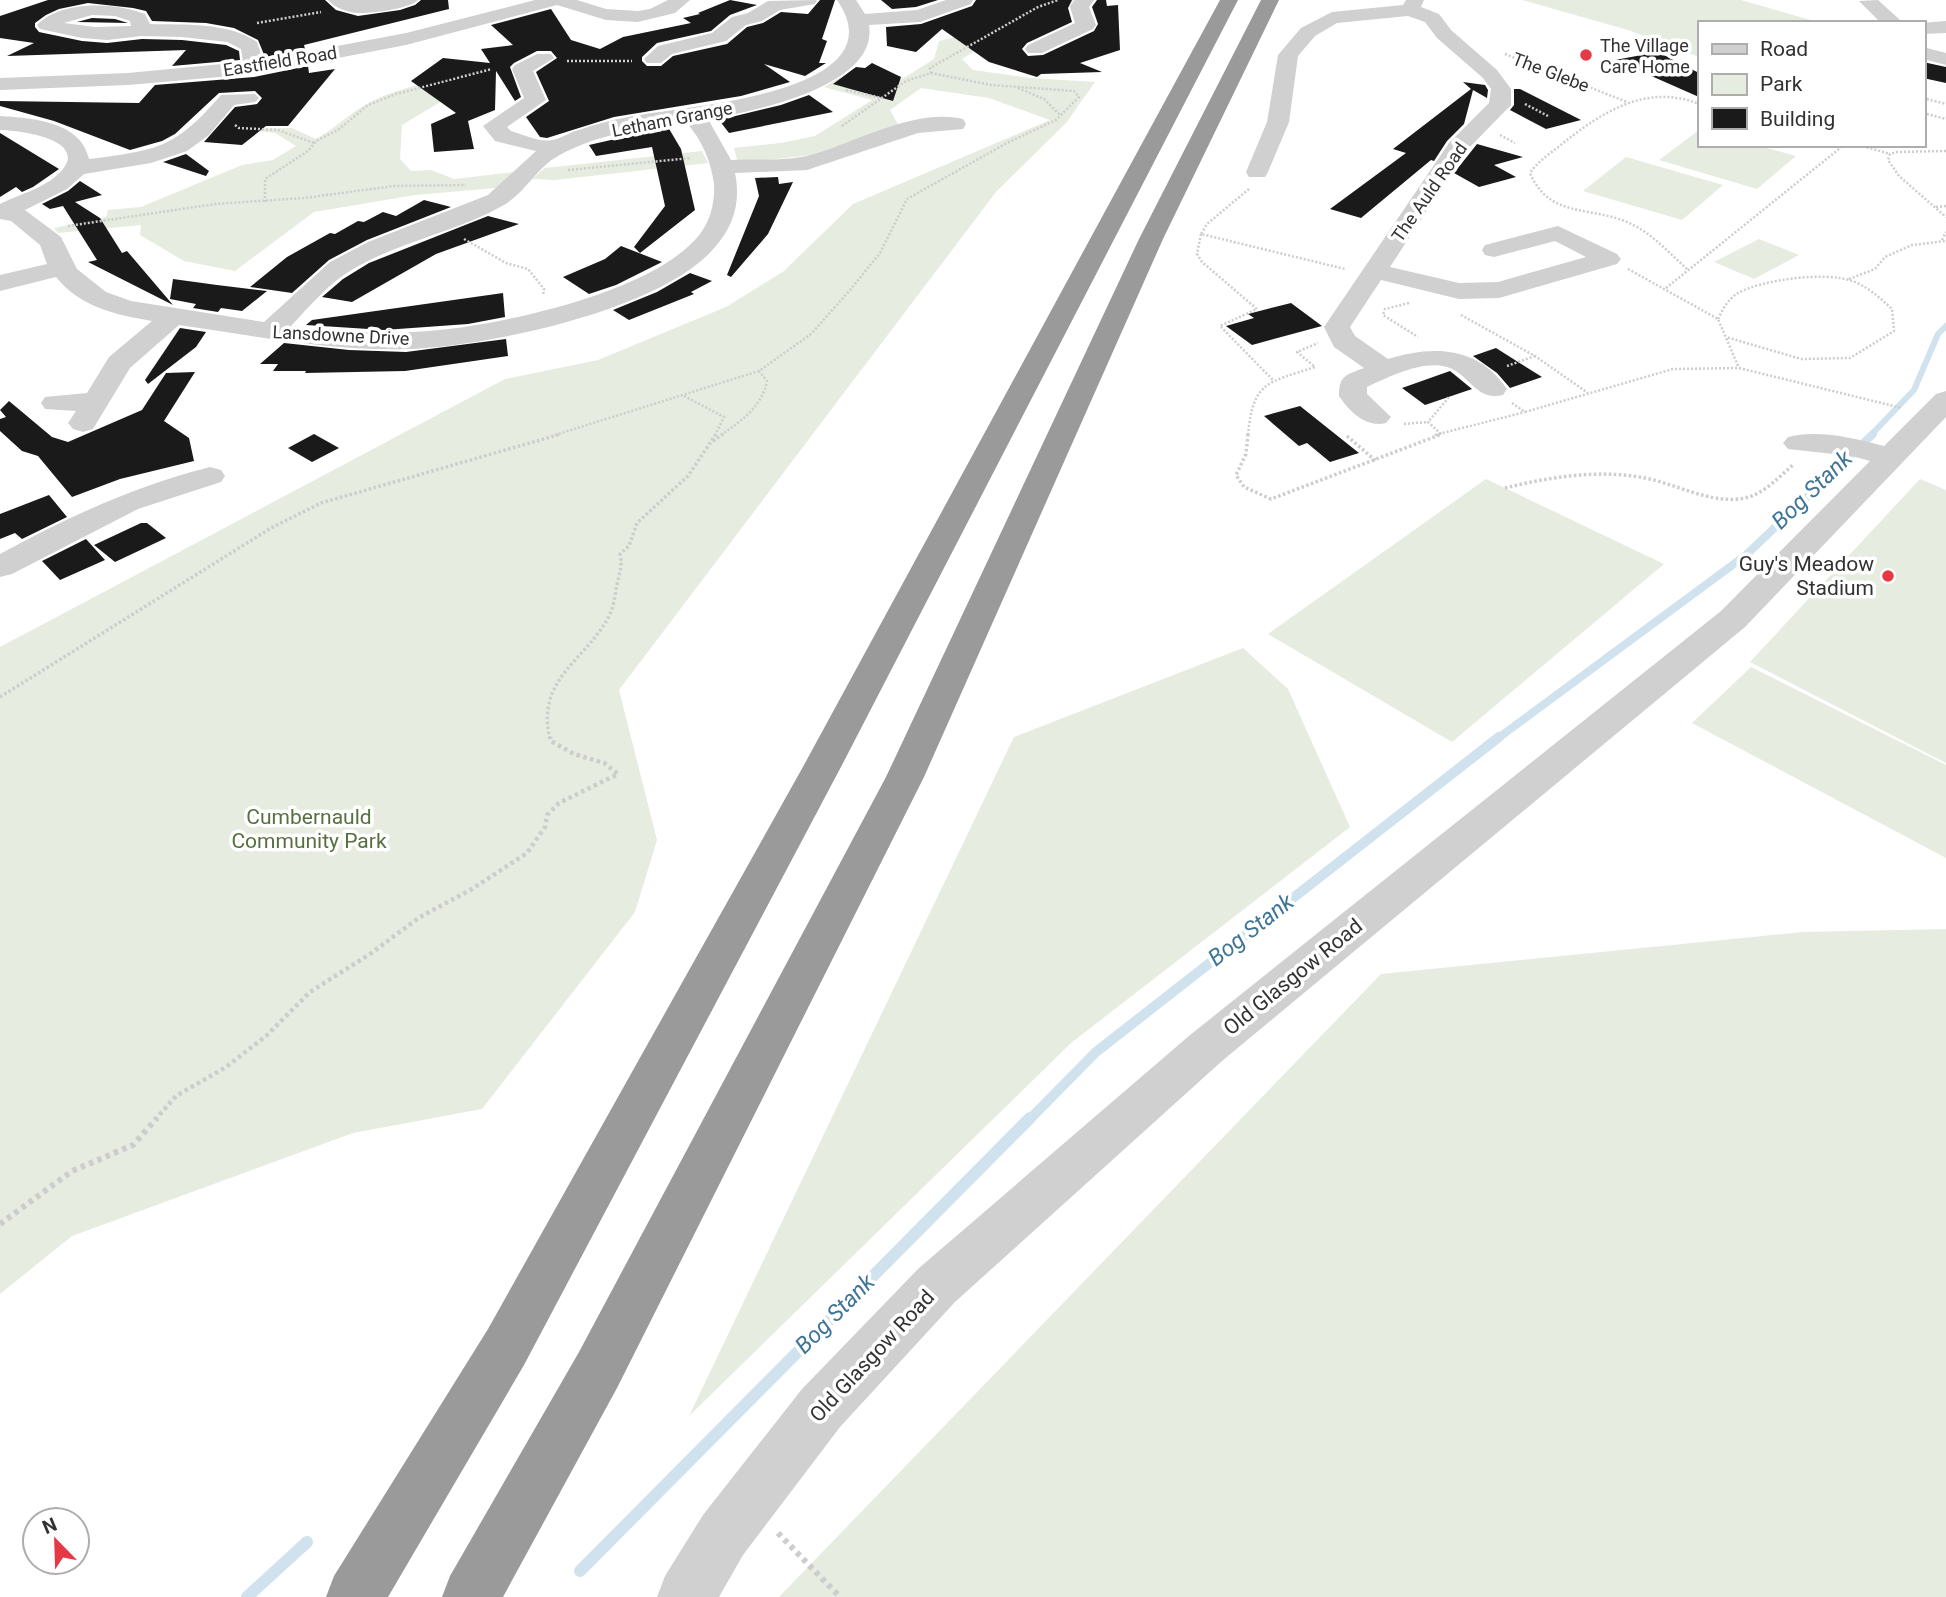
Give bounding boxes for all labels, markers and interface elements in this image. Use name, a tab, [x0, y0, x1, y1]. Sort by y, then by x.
legend	[1698, 21, 1925, 147]
place label: The Village Care Home	[1600, 35, 1690, 77]
text: Road	[1760, 37, 1808, 61]
street label: Eastfield Road	[222, 42, 338, 80]
marker: The Village Care Home	[1578, 47, 1594, 63]
street label: The Glebe	[1510, 48, 1592, 96]
text: Park	[1760, 72, 1803, 96]
street label: Letham Grange	[610, 97, 734, 141]
text: Building	[1760, 107, 1835, 131]
street label: The Auld Road	[1387, 138, 1471, 246]
street label: Lansdowne Drive	[272, 321, 410, 349]
water label: Bog Stank	[1766, 445, 1858, 535]
place label: Guy's Meadow Stadium	[1739, 552, 1874, 600]
marker: Guy's Meadow Stadium	[1880, 568, 1896, 584]
park label: Cumbernauld Community Park	[231, 805, 387, 853]
water label: Bog Stank	[1203, 888, 1300, 972]
street label: Old Glasgow Road	[1219, 914, 1367, 1040]
water label: Bog Stank	[790, 1268, 881, 1359]
street label: Old Glasgow Road	[805, 1285, 939, 1427]
north arrow	[21, 1506, 91, 1576]
text: N	[39, 1513, 60, 1539]

